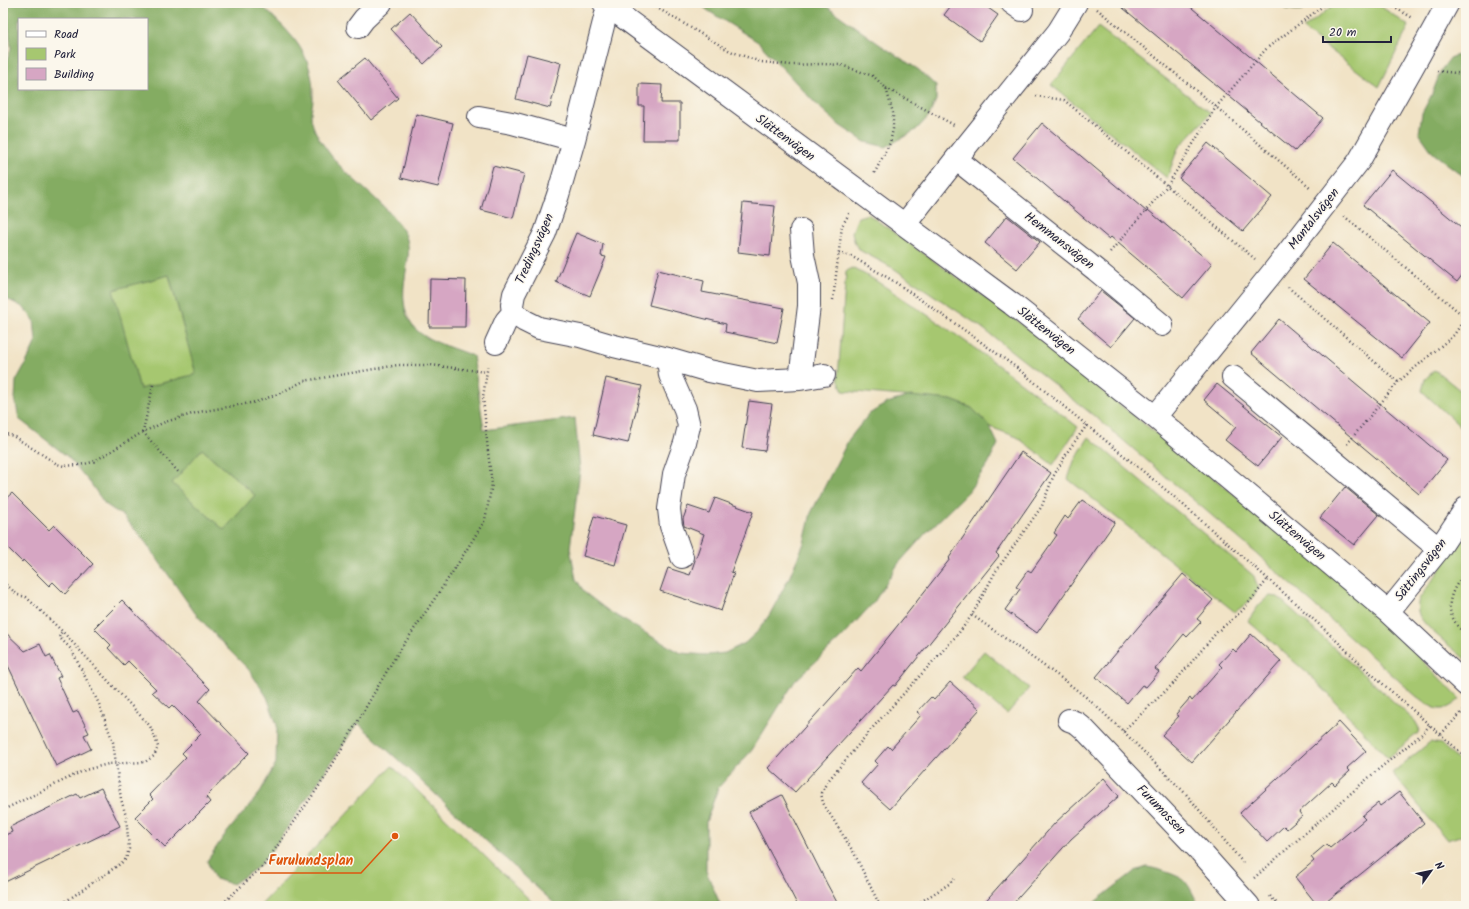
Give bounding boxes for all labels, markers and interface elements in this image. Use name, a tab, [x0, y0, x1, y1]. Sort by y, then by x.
legend	[18, 18, 148, 90]
scale bar	[1323, 18, 1391, 44]
text: 20 m	[1329, 23, 1357, 42]
text: Road	[54, 25, 79, 44]
text: Park	[54, 45, 76, 64]
text: Building	[54, 65, 94, 84]
street label: Slättenvägen	[751, 109, 819, 167]
street label: Mantalsvägen	[1283, 183, 1345, 255]
street label: Hemmansvägen	[1019, 207, 1099, 275]
street label: Tredingsvägen	[510, 210, 560, 288]
street label: Slättenvägen	[1012, 301, 1080, 361]
street label: Slättenvägen	[1264, 506, 1330, 566]
street label: Sättingsvägen	[1390, 534, 1453, 606]
street label: Furumossen	[1131, 780, 1191, 840]
callout: Furulundsplan	[260, 847, 361, 873]
text: Furulundsplan	[269, 850, 354, 872]
north arrow	[1411, 851, 1451, 891]
text: N	[1429, 858, 1448, 874]

